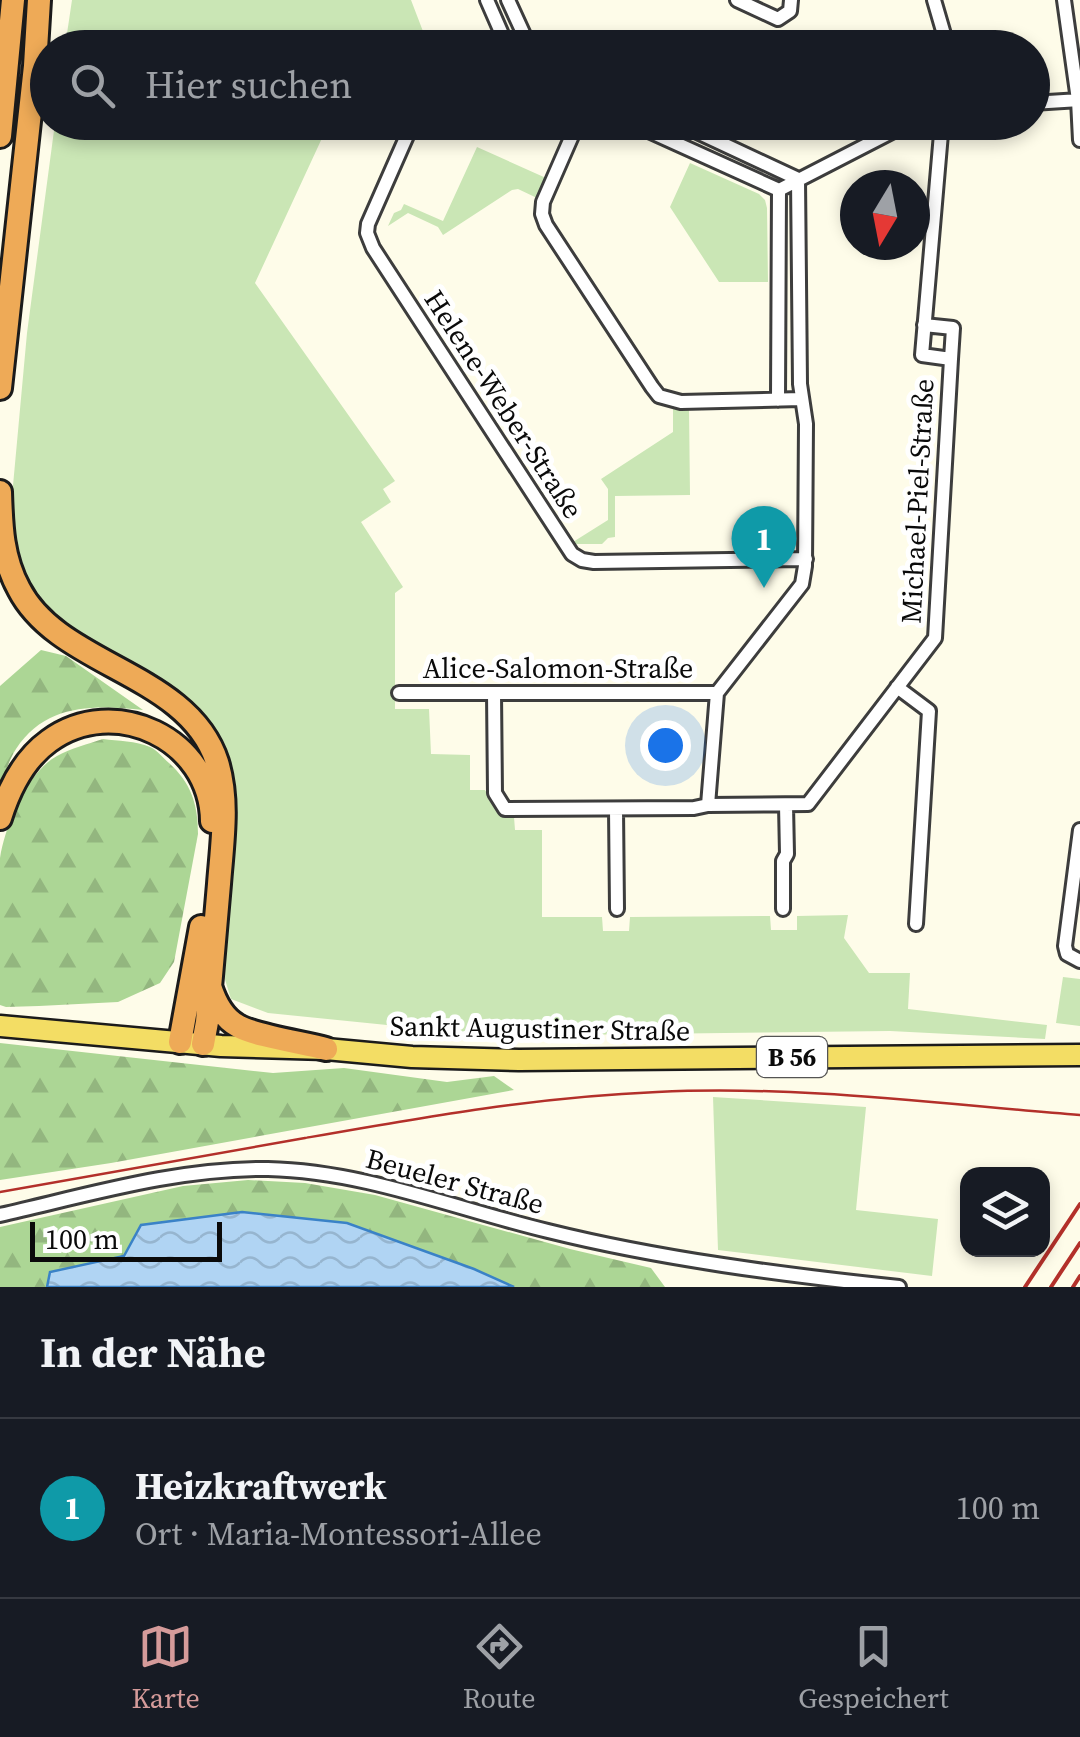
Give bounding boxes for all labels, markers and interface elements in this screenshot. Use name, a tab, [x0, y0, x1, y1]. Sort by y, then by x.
search box	[30, 30, 1050, 140]
icon: search	[65, 58, 120, 113]
text: Hier suchen	[145, 59, 352, 111]
north arrow	[840, 170, 930, 260]
street label: Helene-Weber-Straße	[416, 282, 592, 526]
street label: Michael-Piel-Straße	[892, 378, 942, 624]
pin: 1	[732, 506, 796, 588]
street label: Alice-Salomon-Straße	[423, 649, 693, 687]
your location	[640, 720, 691, 771]
street label: Sankt Augustiner Straße	[390, 1006, 690, 1050]
road number: B 56	[757, 1037, 827, 1077]
street label: Beueler Straße	[362, 1139, 548, 1223]
map controls	[960, 1167, 1050, 1257]
button: layers	[960, 1167, 1050, 1257]
scale bar	[30, 1217, 222, 1262]
text: 100 m	[45, 1220, 119, 1258]
text: In der Nähe	[40, 1323, 266, 1381]
text: Heizkraftwerk	[135, 1460, 387, 1512]
text: 1	[64, 1486, 81, 1530]
text: 100 m	[956, 1486, 1040, 1530]
text: Ort · Maria-Montessori-Allee	[135, 1512, 542, 1556]
tab: Karte	[131, 1619, 200, 1717]
tab: Route	[463, 1619, 535, 1717]
tab: Gespeichert	[798, 1619, 949, 1717]

